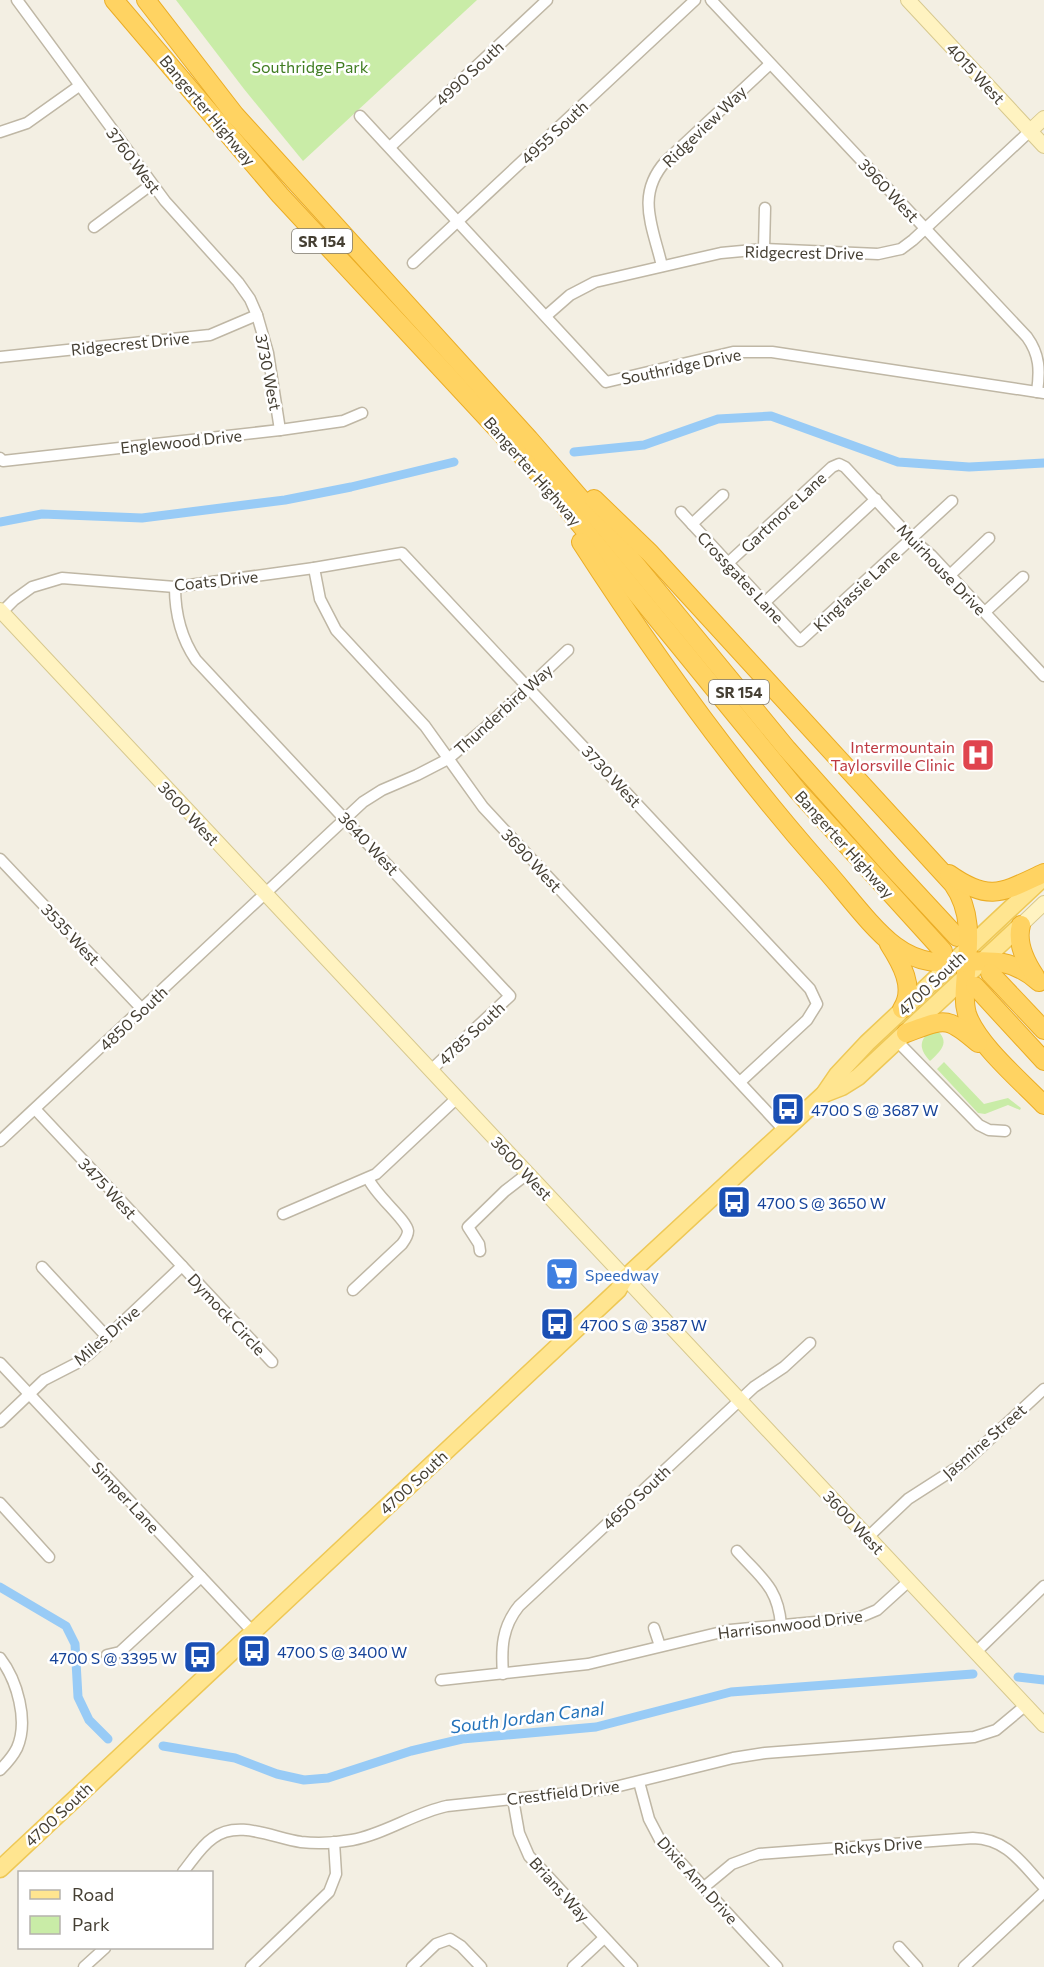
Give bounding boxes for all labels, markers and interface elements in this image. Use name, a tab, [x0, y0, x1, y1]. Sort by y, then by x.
street label: 4990 South	[431, 37, 507, 109]
street label: 4015 West	[943, 39, 1009, 108]
street label: Bangerter Highway	[156, 51, 260, 169]
park label: Southridge Park	[252, 57, 369, 76]
street label: Ridgeview Way	[658, 81, 750, 171]
street label: 4955 South	[517, 96, 591, 168]
street label: 3760 West	[103, 123, 165, 197]
street label: 3960 West	[855, 154, 923, 226]
road number: SR 154	[292, 229, 352, 253]
street label: Ridgecrest Drive	[744, 241, 864, 263]
street label: Ridgecrest Drive	[70, 327, 190, 359]
street label: 3730 West	[252, 332, 286, 412]
street label: Southridge Drive	[619, 344, 743, 388]
street label: Bangerter Highway	[480, 413, 586, 529]
street label: Englewood Drive	[119, 425, 243, 457]
street label: Gartmore Lane	[737, 468, 829, 556]
street label: Muirhouse Drive	[894, 519, 990, 619]
street label: Crossgates Lane	[694, 527, 788, 627]
street label: Kinglassie Lane	[809, 545, 903, 635]
street label: Coats Drive	[173, 566, 259, 594]
street label: Thunderbird Way	[450, 660, 556, 758]
road number: SR 154	[709, 680, 769, 704]
place label: Intermountain Taylorsville Clinic	[831, 737, 955, 774]
hospital icon: Intermountain Taylorsville Clinic	[960, 737, 996, 773]
street label: 3730 West	[579, 741, 646, 811]
street label: 3600 West	[155, 777, 224, 849]
street label: Bangerter Highway	[792, 786, 898, 902]
street label: 3640 West	[335, 807, 403, 879]
street label: 3690 West	[498, 825, 566, 896]
street label: 3535 West	[38, 899, 105, 969]
street label: 4700 South	[893, 947, 969, 1019]
street label: 4850 South	[95, 982, 171, 1054]
street label: 4785 South	[434, 998, 508, 1068]
bus stop icon: 4700 S @ 3687 W	[770, 1091, 806, 1127]
place label: 4700 S @ 3687 W	[811, 1100, 939, 1119]
street label: 3600 West	[488, 1132, 557, 1204]
street label: 3475 West	[75, 1154, 141, 1223]
bus stop icon: 4700 S @ 3650 W	[716, 1184, 752, 1220]
place label: 4700 S @ 3650 W	[757, 1193, 886, 1212]
supermarket icon: Speedway	[544, 1256, 580, 1292]
place label: Speedway	[585, 1265, 659, 1284]
street label: Dymock Circle	[184, 1269, 270, 1359]
street label: Miles Drive	[69, 1301, 143, 1369]
bus stop icon: 4700 S @ 3587 W	[539, 1306, 575, 1342]
place label: 4700 S @ 3587 W	[580, 1315, 707, 1334]
street label: Jasmine Street	[938, 1399, 1030, 1482]
street label: 4700 South	[375, 1446, 451, 1518]
street label: Simper Lane	[88, 1458, 164, 1536]
street label: 4650 South	[598, 1461, 674, 1533]
street label: 3600 West	[820, 1486, 889, 1558]
street label: Harrisonwood Drive	[717, 1606, 863, 1642]
bus stop icon: 4700 S @ 3400 W	[236, 1633, 272, 1669]
bus stop icon: 4700 S @ 3395 W	[182, 1639, 218, 1675]
place label: 4700 S @ 3400 W	[277, 1642, 407, 1661]
place label: 4700 S @ 3395 W	[49, 1648, 177, 1667]
water label: South Jordan Canal	[449, 1697, 606, 1737]
street label: Crestfield Drive	[506, 1776, 620, 1808]
street label: 4700 South	[20, 1778, 96, 1850]
street label: Dixie Ann Drive	[654, 1832, 742, 1928]
street label: Rickys Drive	[833, 1832, 923, 1858]
street label: Brians Way	[526, 1853, 594, 1925]
legend	[18, 1871, 213, 1949]
text: Road	[72, 1883, 114, 1905]
text: Park	[72, 1913, 110, 1935]

